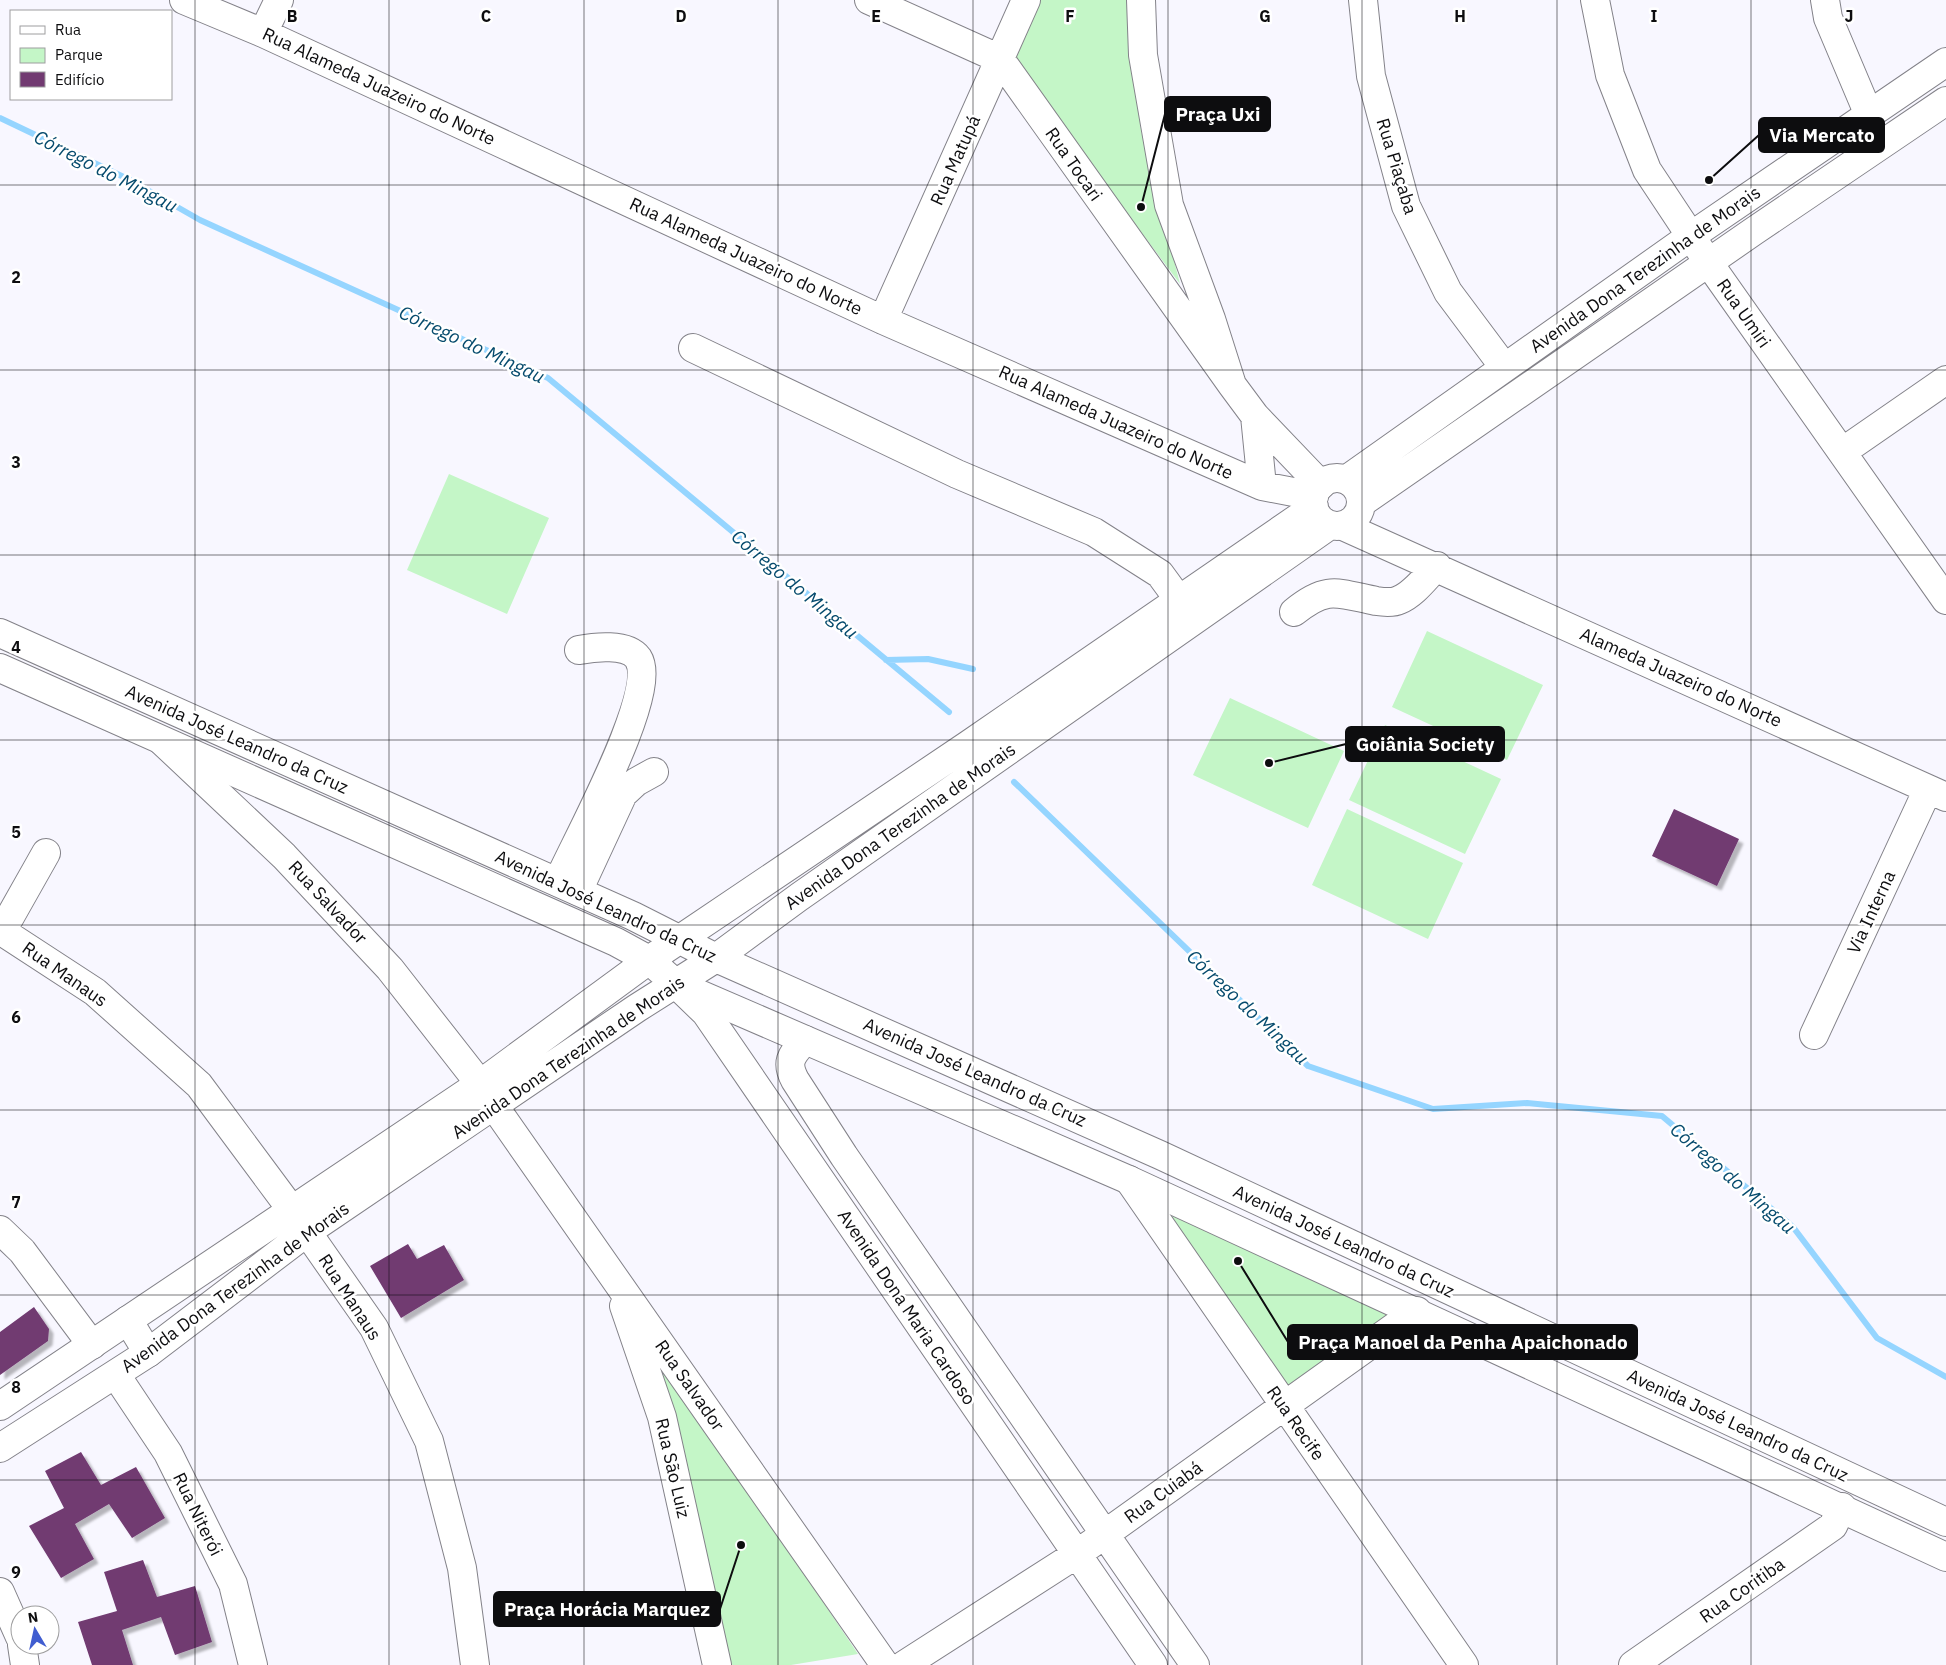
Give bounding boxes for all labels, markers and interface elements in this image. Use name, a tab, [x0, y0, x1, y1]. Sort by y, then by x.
text: B	[287, 6, 298, 26]
text: C	[481, 6, 491, 26]
text: D	[675, 6, 687, 26]
text: E	[871, 6, 881, 26]
text: F	[1065, 6, 1075, 26]
text: G	[1259, 6, 1271, 26]
text: H	[1454, 6, 1466, 26]
text: I	[1651, 6, 1658, 26]
text: J	[1845, 6, 1853, 26]
legend	[10, 10, 172, 100]
text: Rua	[55, 20, 81, 39]
street label: Rua Alameda Juazeiro do Norte	[259, 22, 499, 150]
text: Parque	[55, 45, 103, 64]
text: Edifício	[55, 70, 104, 89]
callout: Praça Uxi	[1165, 97, 1270, 131]
text: Praça Uxi	[1176, 102, 1260, 126]
street label: Rua Matupá	[925, 111, 985, 209]
street label: Rua Piaçaba	[1371, 115, 1423, 217]
callout: Via Mercato	[1759, 118, 1884, 152]
street label: Rua Tocari	[1040, 123, 1108, 205]
text: Via Mercato	[1769, 123, 1875, 147]
water label: Córrego do Mingau	[30, 124, 182, 218]
street label: Avenida Dona Terezinha de Morais	[1525, 180, 1765, 358]
street label: Rua Alameda Juazeiro do Norte	[626, 192, 866, 320]
text: 2	[11, 267, 21, 287]
street label: Rua Umiri	[1712, 274, 1776, 352]
water label: Córrego do Mingau	[395, 300, 549, 388]
street label: Rua Alameda Juazeiro do Norte	[995, 360, 1237, 484]
text: 3	[11, 452, 21, 472]
water label: Córrego do Mingau	[727, 524, 863, 644]
street label: Alameda Juazeiro do Norte	[1576, 622, 1786, 732]
text: 4	[11, 637, 21, 657]
street label: Avenida José Leandro da Cruz	[122, 679, 352, 799]
callout: Goiânia Society	[1346, 727, 1504, 761]
text: Goiânia Society	[1356, 732, 1495, 756]
street label: Avenida Dona Terezinha de Morais	[780, 737, 1020, 915]
text: 5	[11, 822, 21, 842]
street label: Avenida José Leandro da Cruz	[492, 845, 720, 967]
street label: Rua Salvador	[284, 855, 373, 949]
street label: Via Interna	[1842, 866, 1900, 957]
street label: Rua Manaus	[18, 936, 112, 1012]
water label: Córrego do Mingau	[1182, 944, 1314, 1070]
street label: Avenida Dona Terezinha de Morais	[447, 970, 689, 1144]
text: 6	[11, 1007, 21, 1027]
street label: Avenida José Leandro da Cruz	[860, 1012, 1090, 1132]
water label: Córrego do Mingau	[1666, 1117, 1800, 1239]
street label: Avenida José Leandro da Cruz	[1230, 1180, 1458, 1302]
text: 7	[11, 1192, 21, 1212]
street label: Avenida Dona Terezinha de Morais	[117, 1197, 353, 1377]
street label: Avenida Dona Maria Cardoso	[833, 1205, 981, 1409]
street label: Rua Manaus	[313, 1249, 387, 1345]
callout: Praça Manoel da Penha Apaichonado	[1288, 1325, 1637, 1359]
text: Praça Manoel da Penha Apaichonado	[1298, 1330, 1628, 1354]
street label: Rua Salvador	[650, 1335, 730, 1435]
street label: Avenida José Leandro da Cruz	[1624, 1364, 1852, 1486]
text: 8	[11, 1377, 21, 1397]
street label: Rua Recife	[1262, 1381, 1330, 1465]
street label: Rua São Luiz	[650, 1416, 696, 1520]
street label: Rua Cuiabá	[1119, 1456, 1207, 1528]
street label: Rua Niterói	[168, 1468, 228, 1560]
street label: Rua Coritiba	[1695, 1552, 1789, 1628]
text: 9	[11, 1562, 21, 1582]
callout: Praça Horácia Marquez	[494, 1592, 720, 1626]
text: Praça Horácia Marquez	[504, 1597, 710, 1621]
north arrow	[10, 1605, 60, 1655]
text: N	[27, 1607, 39, 1627]

